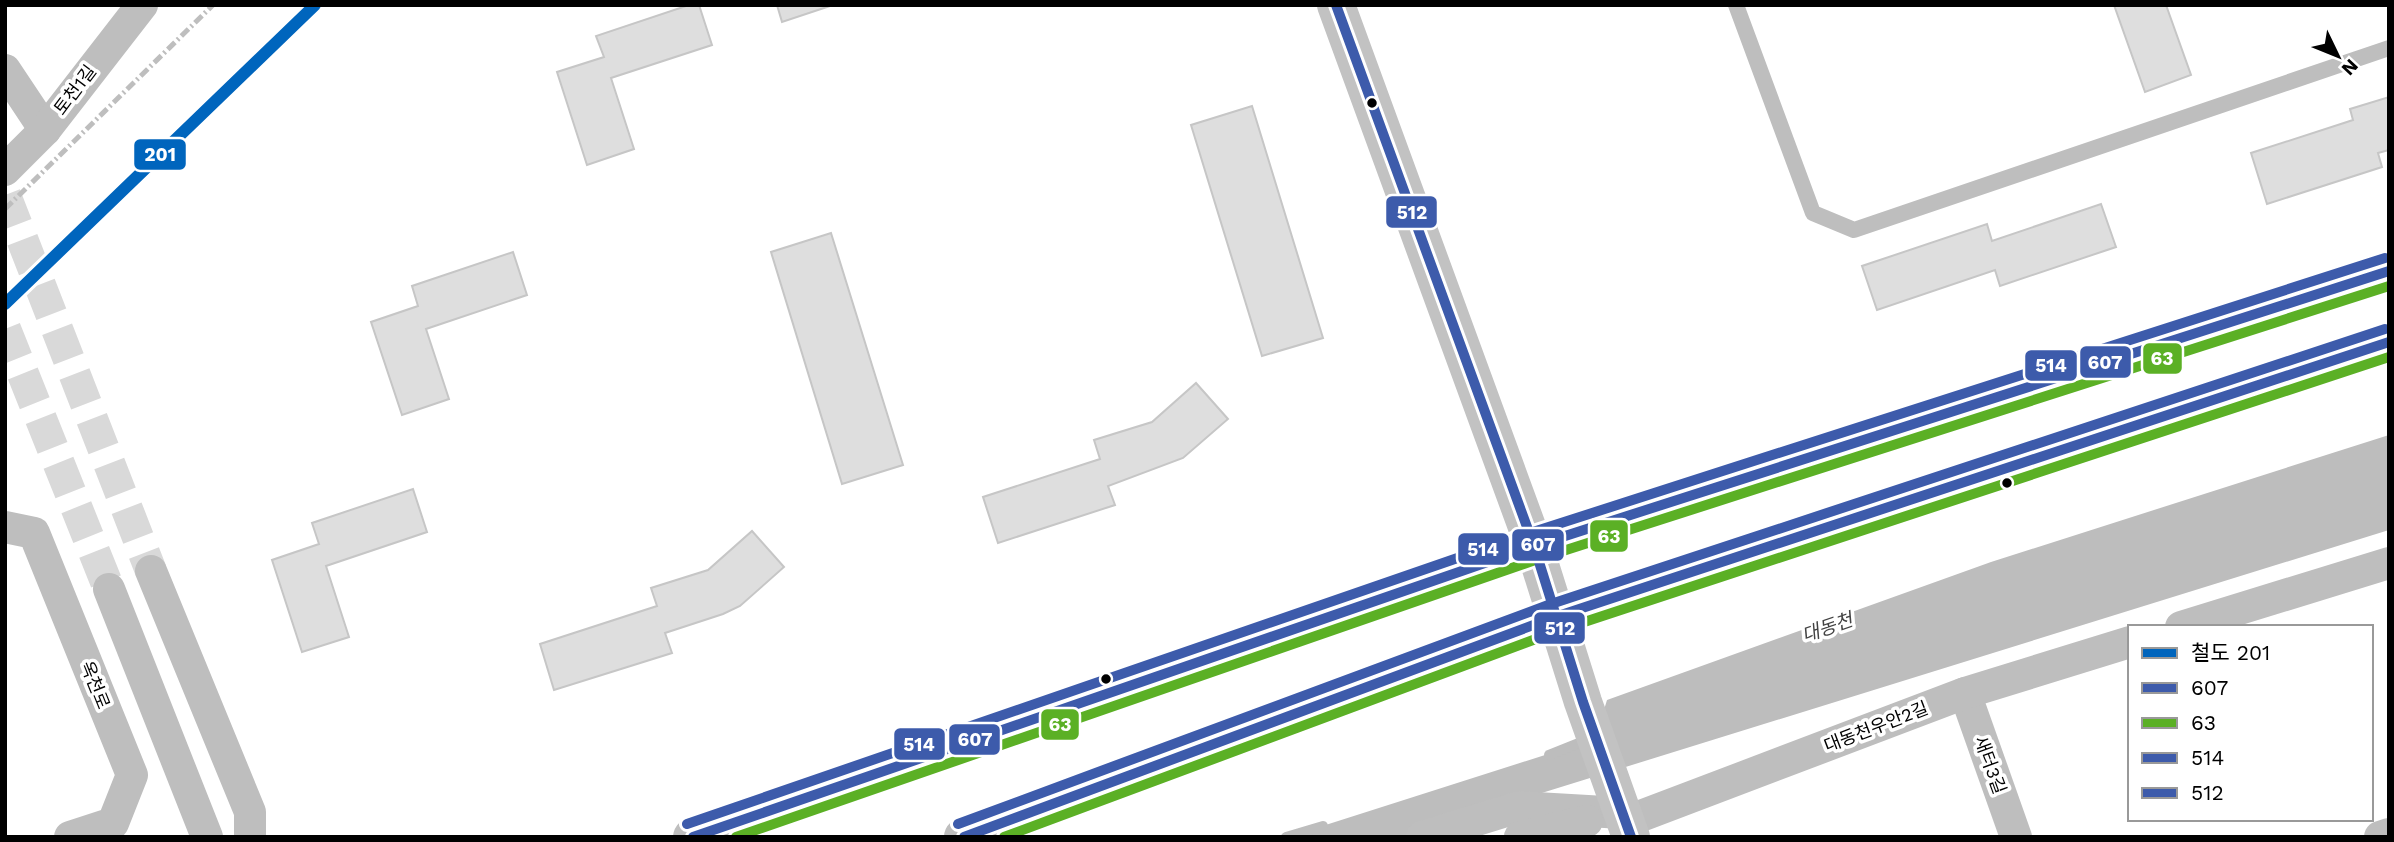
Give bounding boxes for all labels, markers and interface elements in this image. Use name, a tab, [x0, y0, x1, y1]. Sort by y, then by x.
north arrow	[2303, 21, 2373, 91]
text: N	[2337, 54, 2363, 80]
street label: 토천1길	[49, 61, 100, 119]
unlabelled marker	[1365, 96, 1379, 110]
line badge: 201	[133, 138, 187, 171]
text: 201	[144, 143, 176, 166]
line badge: 512	[1385, 195, 1438, 229]
text: 512	[1397, 201, 1427, 224]
line badge: 63	[2142, 342, 2183, 375]
line badge: 607	[2079, 345, 2132, 379]
text: 63	[2151, 347, 2173, 370]
line badge: 514	[2024, 349, 2078, 382]
text: 607	[2088, 351, 2123, 374]
text: 514	[2035, 354, 2067, 377]
unlabelled marker	[2000, 476, 2014, 490]
line badge: 63	[1589, 519, 1629, 553]
text: 63	[1598, 525, 1620, 548]
line badge: 607	[1511, 528, 1565, 562]
line badge: 514	[1457, 532, 1510, 566]
text: 607	[1521, 533, 1556, 556]
text: 514	[1467, 538, 1499, 561]
water label: 대동천	[1799, 608, 1857, 647]
line badge: 512	[1533, 611, 1586, 645]
text: 512	[1545, 617, 1575, 640]
legend	[2128, 625, 2373, 821]
text: 철도 201	[2191, 640, 2270, 665]
street label: 옥천로	[76, 658, 115, 712]
unlabelled marker	[1099, 672, 1113, 686]
text: 607	[2191, 675, 2228, 700]
street label: 대동천우안2길	[1821, 697, 1931, 756]
line badge: 63	[1040, 708, 1080, 741]
text: 63	[2191, 710, 2216, 735]
text: 63	[1049, 713, 1071, 736]
line badge: 607	[948, 723, 1001, 756]
line badge: 514	[893, 727, 946, 761]
text: 607	[958, 728, 993, 751]
text: 514	[903, 733, 935, 756]
street label: 새터3길	[1970, 733, 2011, 797]
text: 514	[2191, 745, 2224, 770]
text: 512	[2191, 780, 2224, 805]

